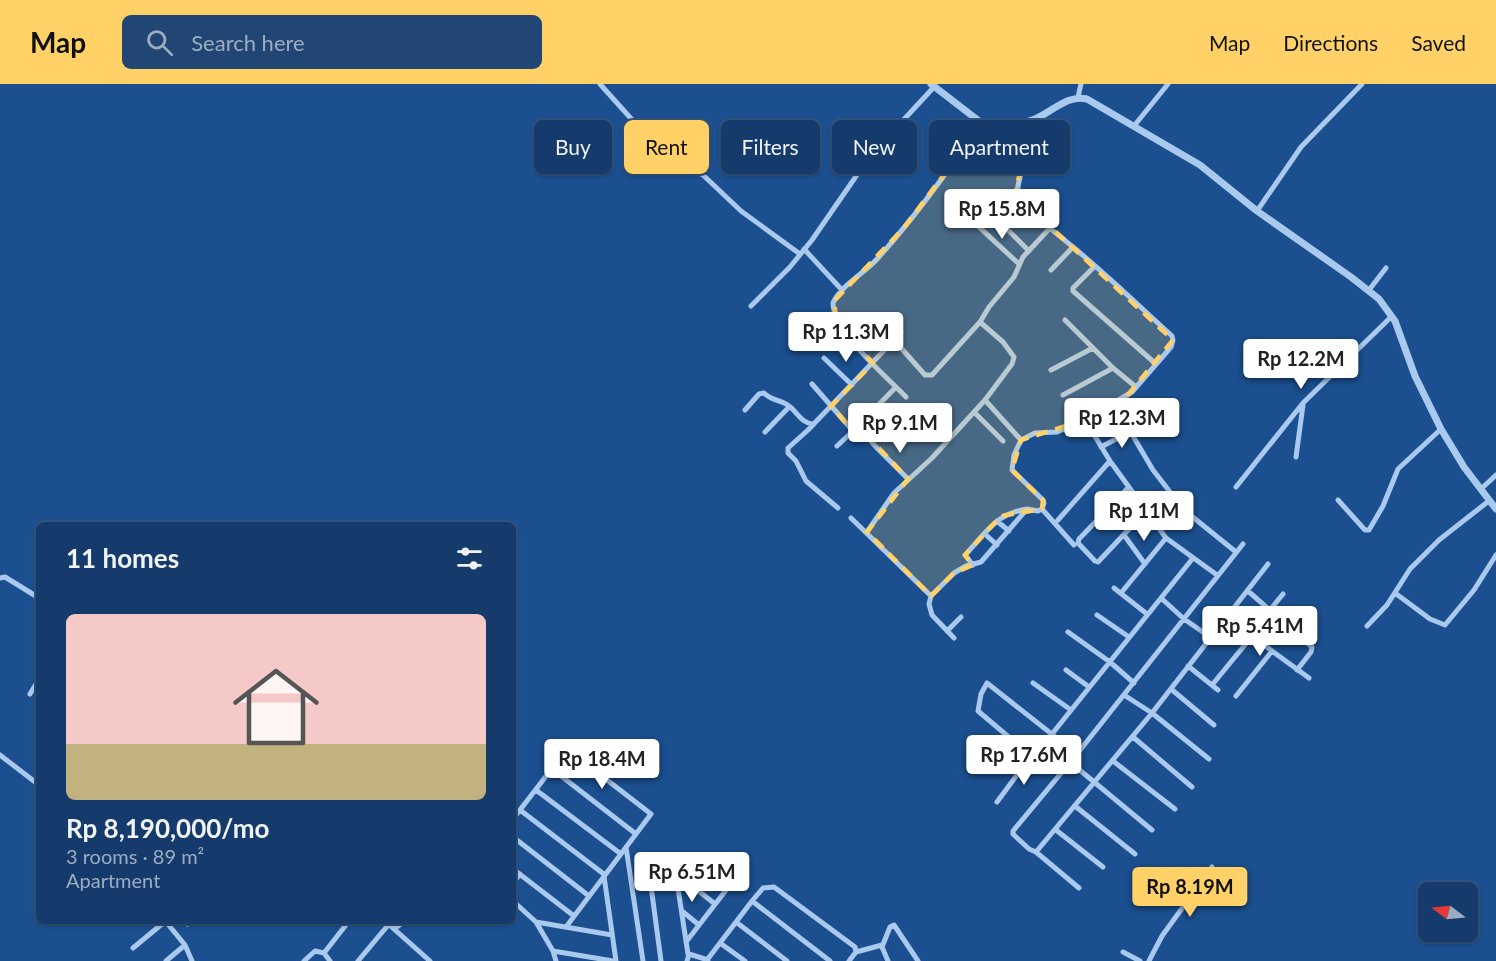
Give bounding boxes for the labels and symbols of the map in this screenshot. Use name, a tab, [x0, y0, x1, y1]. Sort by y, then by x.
pin: Rp 15.8M	[940, 189, 1064, 240]
pin: Rp 11.3M	[784, 312, 908, 363]
pin: Rp 12.2M	[1239, 339, 1363, 390]
pin: Rp 12.3M	[1060, 398, 1184, 449]
pin: Rp 9.1M	[845, 403, 955, 454]
pin: Rp 11M	[1095, 491, 1193, 542]
pin: Rp 5.41M	[1198, 606, 1322, 657]
pin: Rp 17.6M	[962, 735, 1086, 786]
pin: Rp 18.4M	[540, 739, 664, 790]
pin: Rp 6.51M	[630, 852, 754, 903]
pin: Rp 8.19M	[1128, 867, 1252, 918]
north arrow	[1418, 882, 1478, 942]

